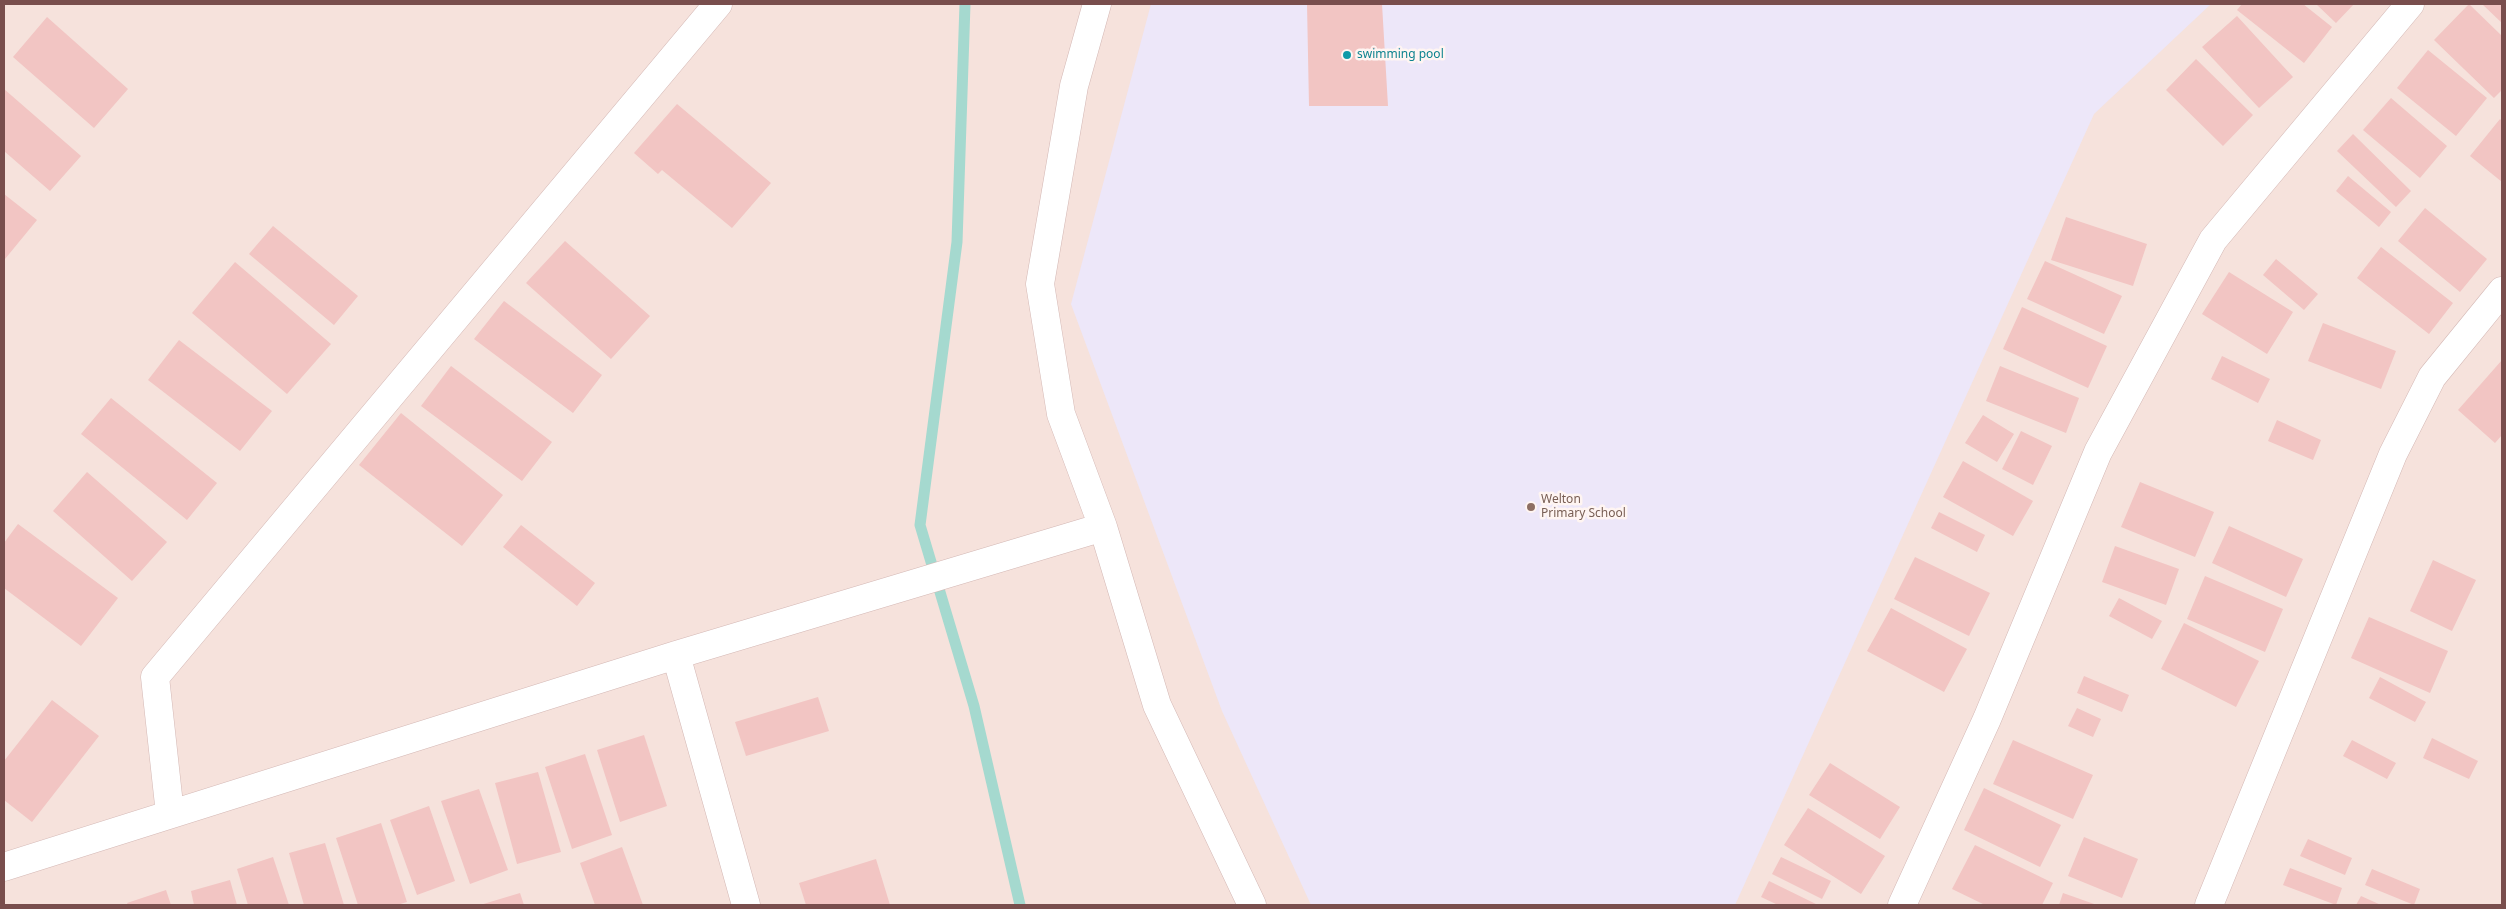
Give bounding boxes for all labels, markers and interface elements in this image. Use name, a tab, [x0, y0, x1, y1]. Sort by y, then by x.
place label: swimming pool	[1357, 48, 1444, 62]
marker: swimming pool	[1341, 49, 1353, 61]
place label: Welton Primary School	[1541, 493, 1626, 521]
marker: Welton Primary School	[1525, 501, 1537, 513]

